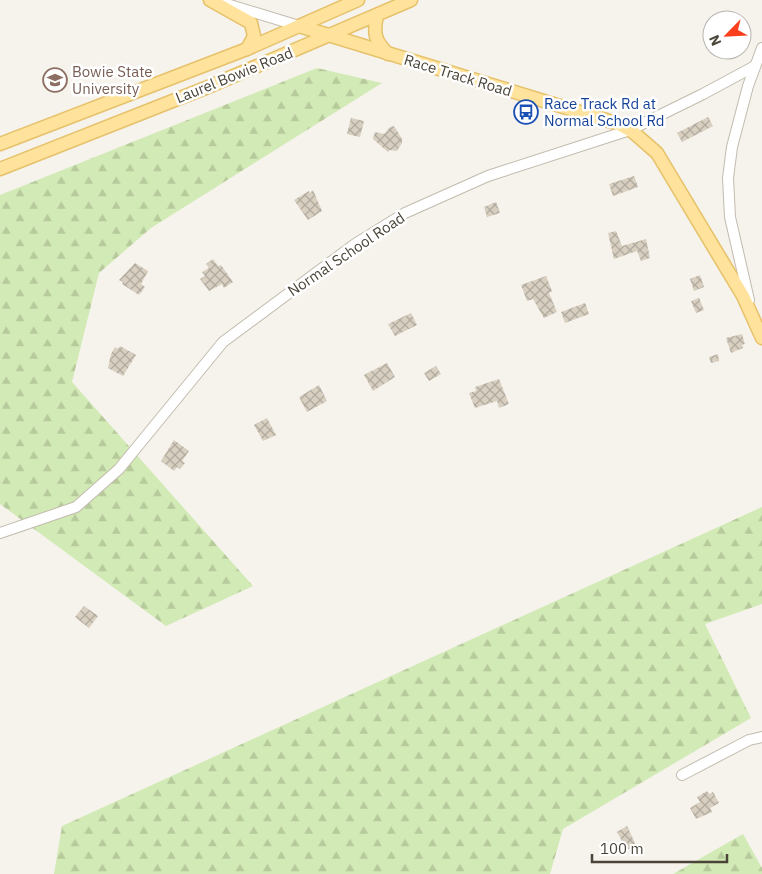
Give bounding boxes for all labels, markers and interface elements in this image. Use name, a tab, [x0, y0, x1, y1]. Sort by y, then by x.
north arrow	[702, 10, 752, 60]
text: N	[705, 32, 725, 49]
street label: Laurel Bowie Road	[173, 43, 295, 107]
street label: Race Track Road	[402, 50, 514, 100]
place label: Bowie State University	[72, 62, 153, 98]
school or university icon: Bowie State University	[42, 67, 68, 93]
place label: Race Track Rd at Normal School Rd	[544, 94, 665, 130]
bus stop icon: Race Track Rd at Normal School Rd	[513, 99, 539, 125]
street label: Normal School Road	[284, 208, 408, 300]
scale bar	[592, 832, 727, 864]
text: 100 m	[600, 839, 644, 858]

